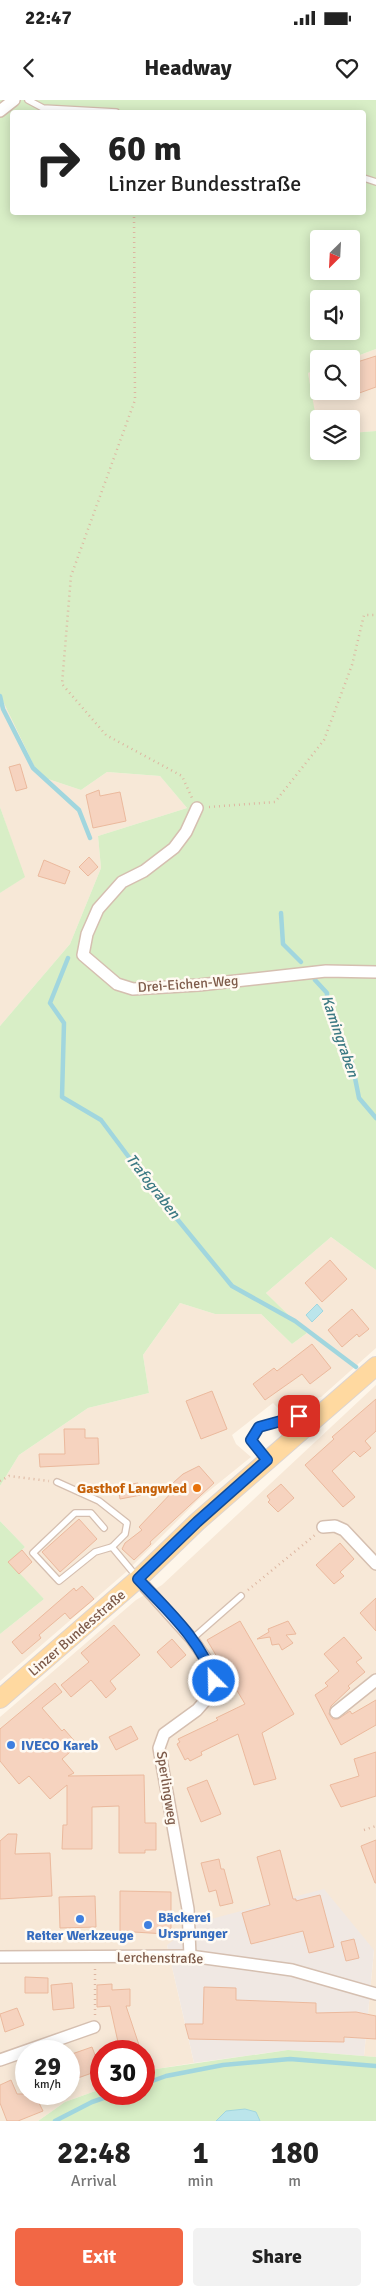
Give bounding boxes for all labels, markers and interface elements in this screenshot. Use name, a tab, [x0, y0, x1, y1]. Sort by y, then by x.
text: 22:47	[25, 6, 72, 30]
icon: back	[15, 54, 43, 82]
text: Headway	[144, 54, 232, 81]
icon: heart	[333, 54, 361, 82]
text: 60 m	[108, 127, 182, 170]
icon: right	[25, 130, 90, 195]
text: Linzer Bundesstraße	[108, 170, 301, 197]
north arrow	[310, 230, 360, 280]
map controls	[310, 230, 360, 460]
button: sound	[310, 290, 360, 340]
button: search	[310, 350, 360, 400]
button: layers	[310, 410, 360, 460]
street label: Drei-Eichen-Weg	[137, 972, 239, 996]
water label: Kamingraben	[318, 993, 363, 1080]
water label: Trafograben	[122, 1150, 184, 1222]
pin	[278, 1395, 320, 1437]
icon: arrive	[285, 1402, 313, 1430]
place label: Gasthof Langwied	[77, 1480, 187, 1497]
marker: Gasthof Langwied	[191, 1482, 203, 1494]
street label: Linzer Bundesstraße	[25, 1586, 129, 1680]
position arrow	[187, 1654, 239, 1706]
place label: IVECO Kareb	[21, 1737, 99, 1754]
marker: IVECO Kareb	[5, 1739, 17, 1751]
street label: Sperlingweg	[153, 1750, 181, 1826]
place label: Bäckerei Ursprunger	[158, 1909, 228, 1942]
marker: Reiter Werkzeuge	[74, 1913, 86, 1925]
marker: Bäckerei Ursprunger	[142, 1919, 154, 1931]
place label: Reiter Werkzeuge	[26, 1927, 134, 1944]
street label: Lerchenstraße	[117, 1949, 203, 1967]
speed limit sign: 30	[90, 2040, 155, 2105]
text: 29	[34, 2051, 61, 2082]
text: km/h	[34, 2077, 61, 2092]
text: 22:48	[57, 2135, 131, 2172]
text: 1	[192, 2135, 209, 2172]
text: 180	[270, 2135, 319, 2172]
text: Arrival	[71, 2171, 117, 2191]
text: min	[188, 2171, 213, 2191]
text: m	[288, 2171, 301, 2191]
button: Exit	[15, 2228, 183, 2286]
button: Share	[193, 2228, 361, 2286]

